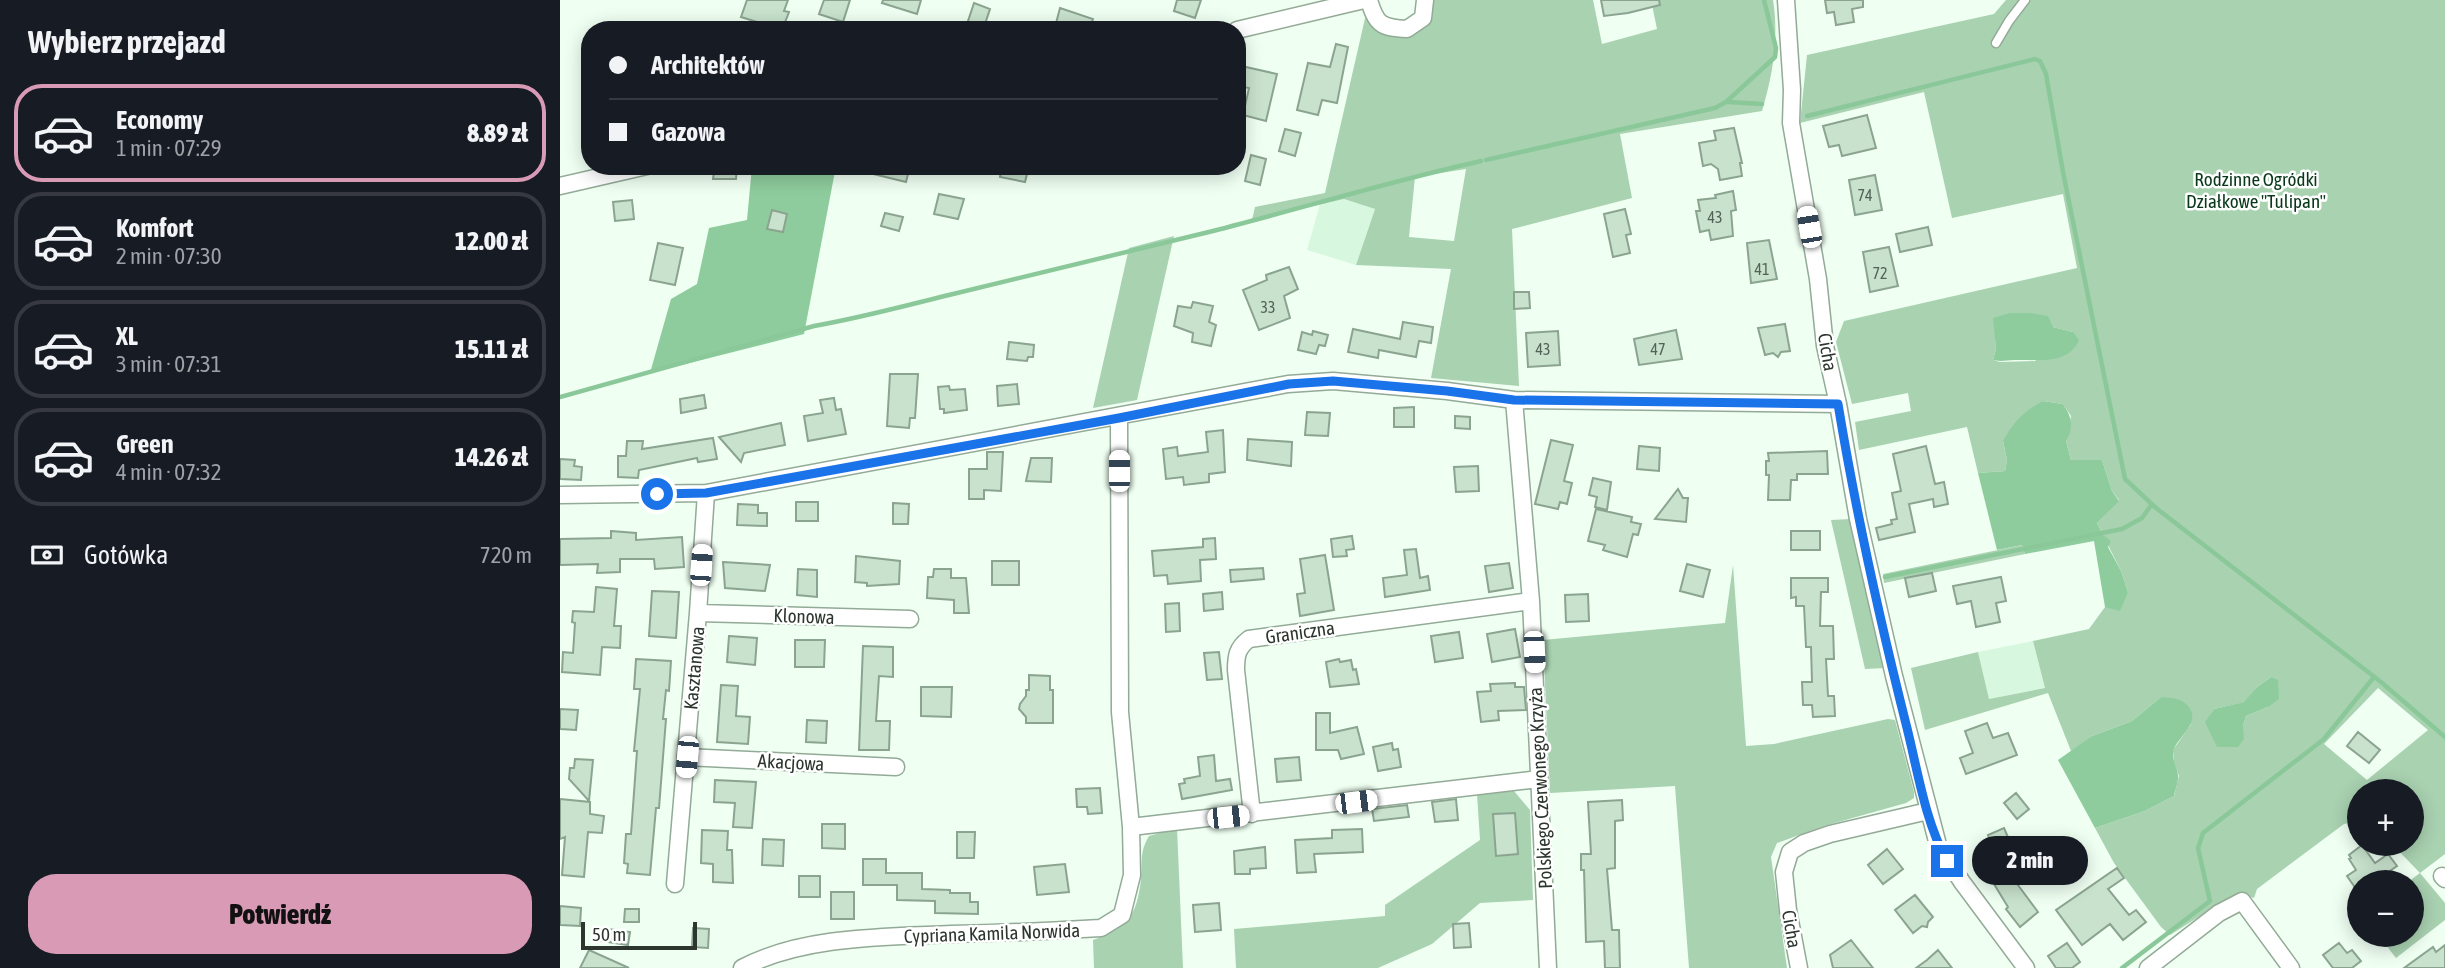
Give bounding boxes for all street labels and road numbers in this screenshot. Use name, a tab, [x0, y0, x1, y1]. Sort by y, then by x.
street label: Cicha	[1814, 331, 1842, 373]
street label: Klonowa	[773, 604, 835, 628]
street label: Graniczna	[1264, 616, 1336, 648]
street label: Kasztanowa	[679, 625, 709, 711]
street label: Polskiego Czerwonego Krzyża	[1524, 687, 1556, 889]
street label: Akacjowa	[757, 749, 825, 775]
street label: Cicha	[1778, 908, 1806, 950]
street label: Cypriana Kamila Norwida	[903, 919, 1081, 947]

